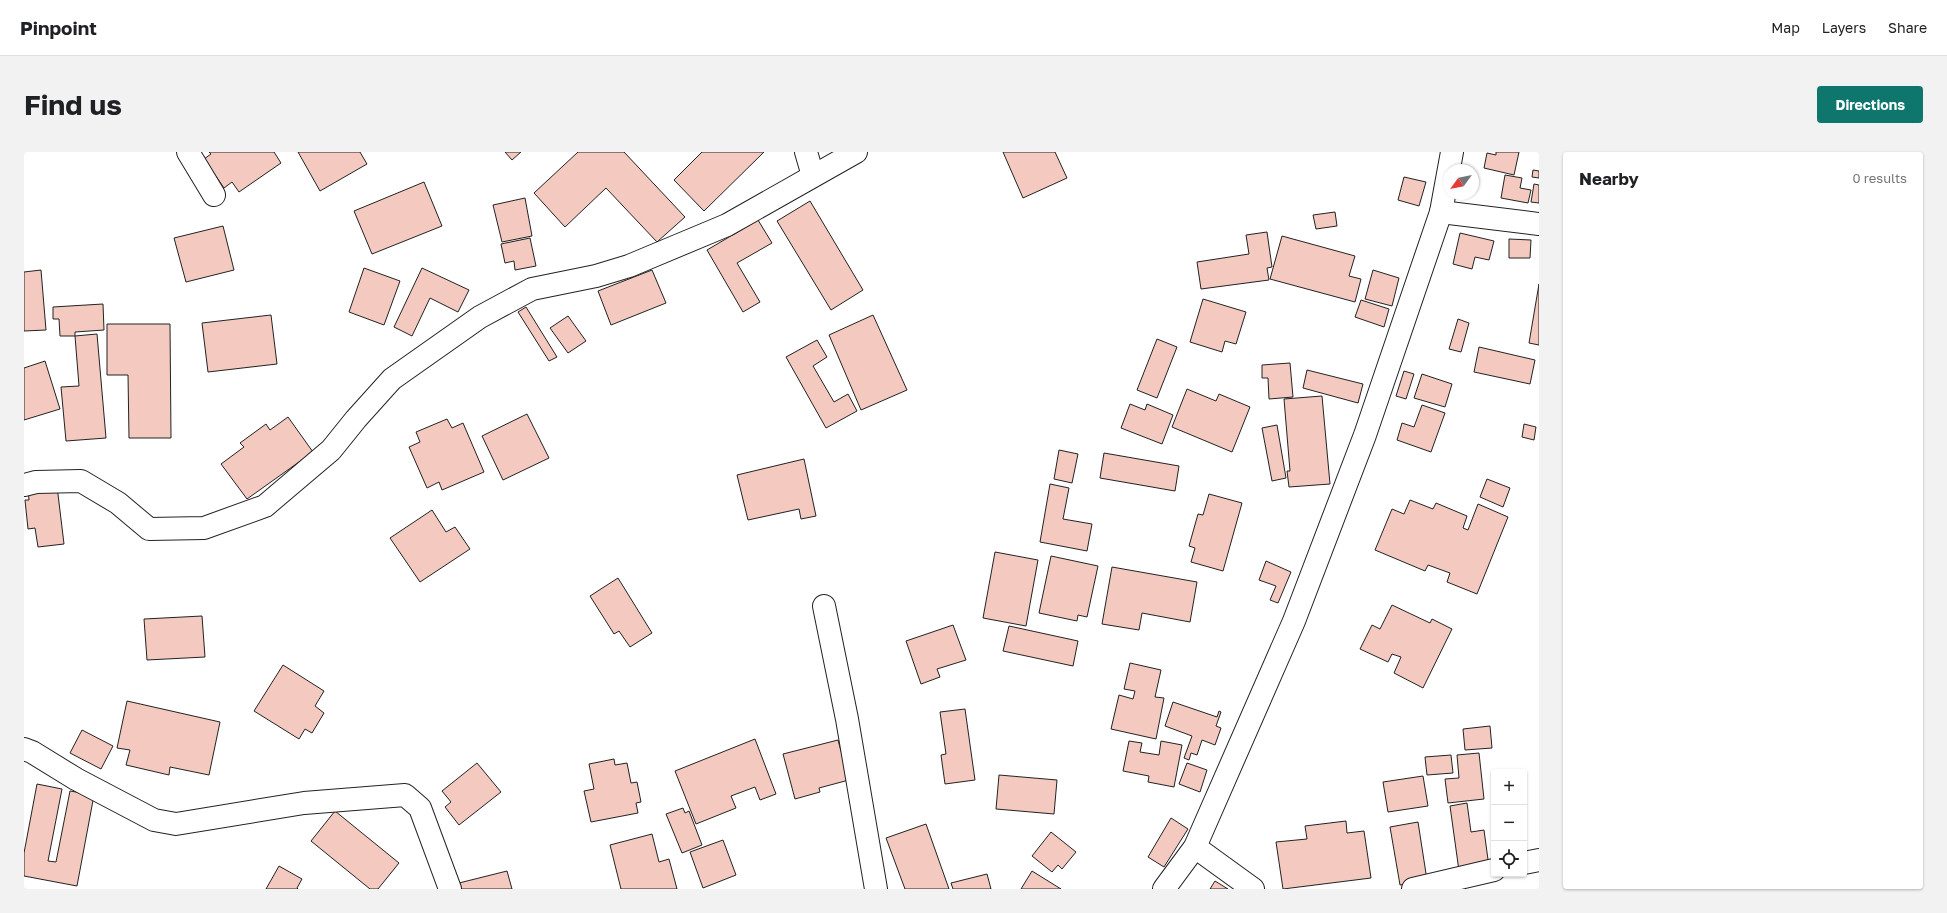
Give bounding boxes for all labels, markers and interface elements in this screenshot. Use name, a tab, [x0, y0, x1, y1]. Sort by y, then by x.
text: Pinpoint	[20, 16, 97, 39]
text: Map	[1771, 19, 1800, 36]
text: Layers	[1822, 19, 1866, 36]
text: Share	[1888, 19, 1927, 36]
button: Directions	[1817, 86, 1923, 123]
text: Find us	[24, 88, 122, 121]
north arrow	[1443, 164, 1479, 200]
text: Nearby	[1579, 168, 1639, 189]
text: 0 results	[1852, 170, 1907, 186]
map controls	[1491, 769, 1527, 877]
button: +	[1491, 769, 1527, 805]
button: −	[1491, 805, 1527, 841]
button: locate	[1491, 841, 1527, 877]

